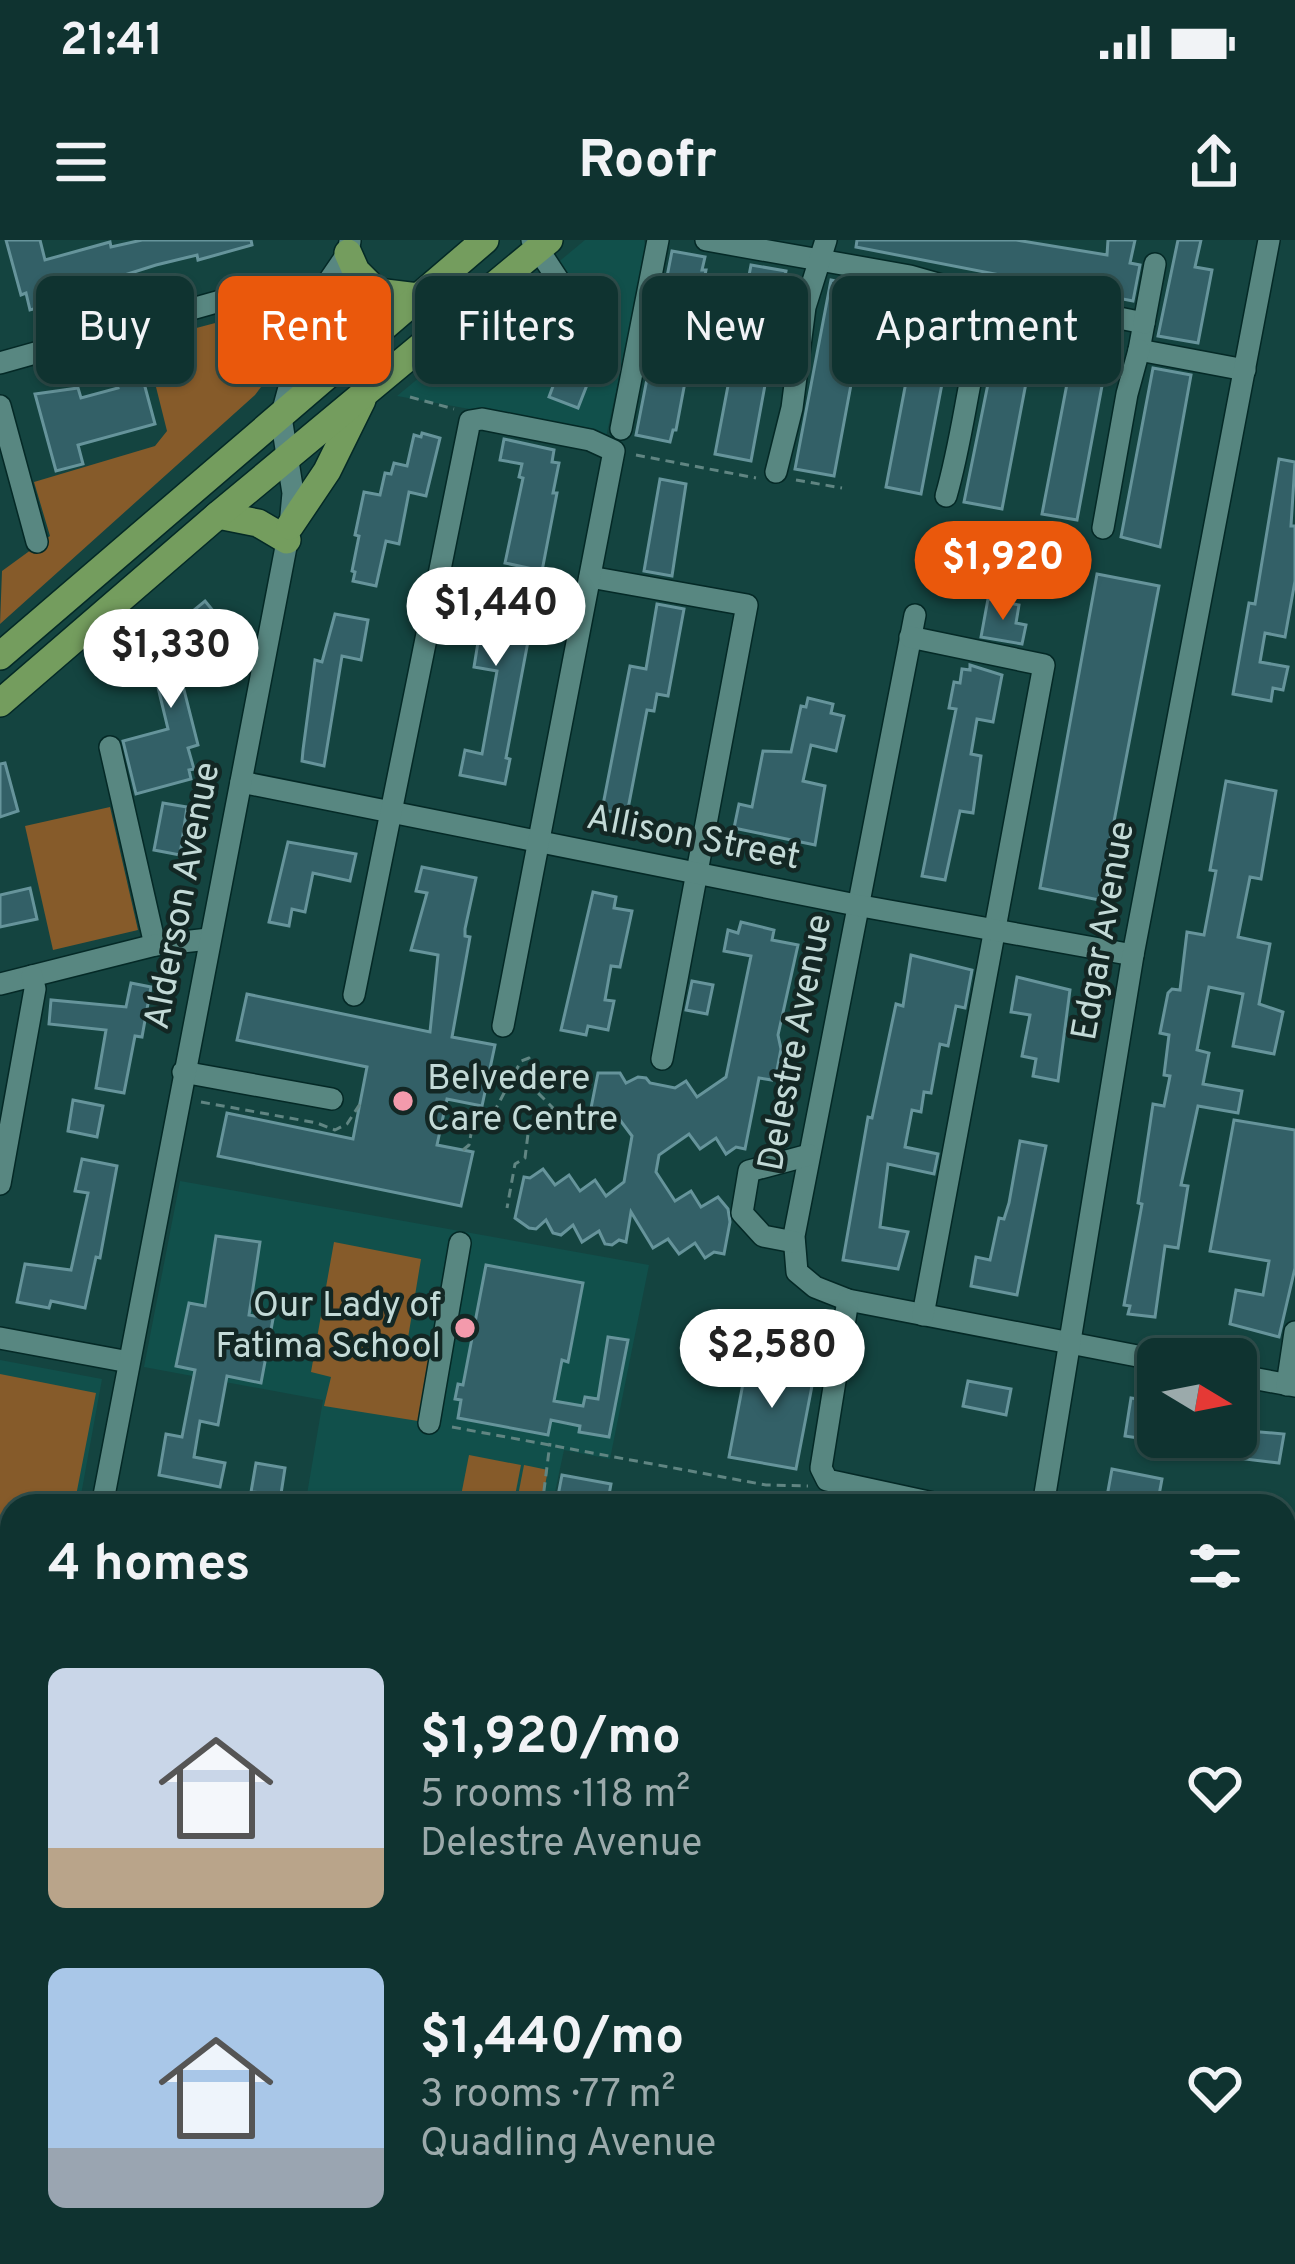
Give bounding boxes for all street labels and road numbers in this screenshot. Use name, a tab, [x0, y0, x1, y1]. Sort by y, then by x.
street label: Alderson Avenue	[136, 758, 232, 1034]
street label: Allison Street	[582, 796, 804, 882]
street label: Edgar Avenue	[1063, 818, 1147, 1044]
street label: Delestre Avenue	[750, 911, 844, 1175]

